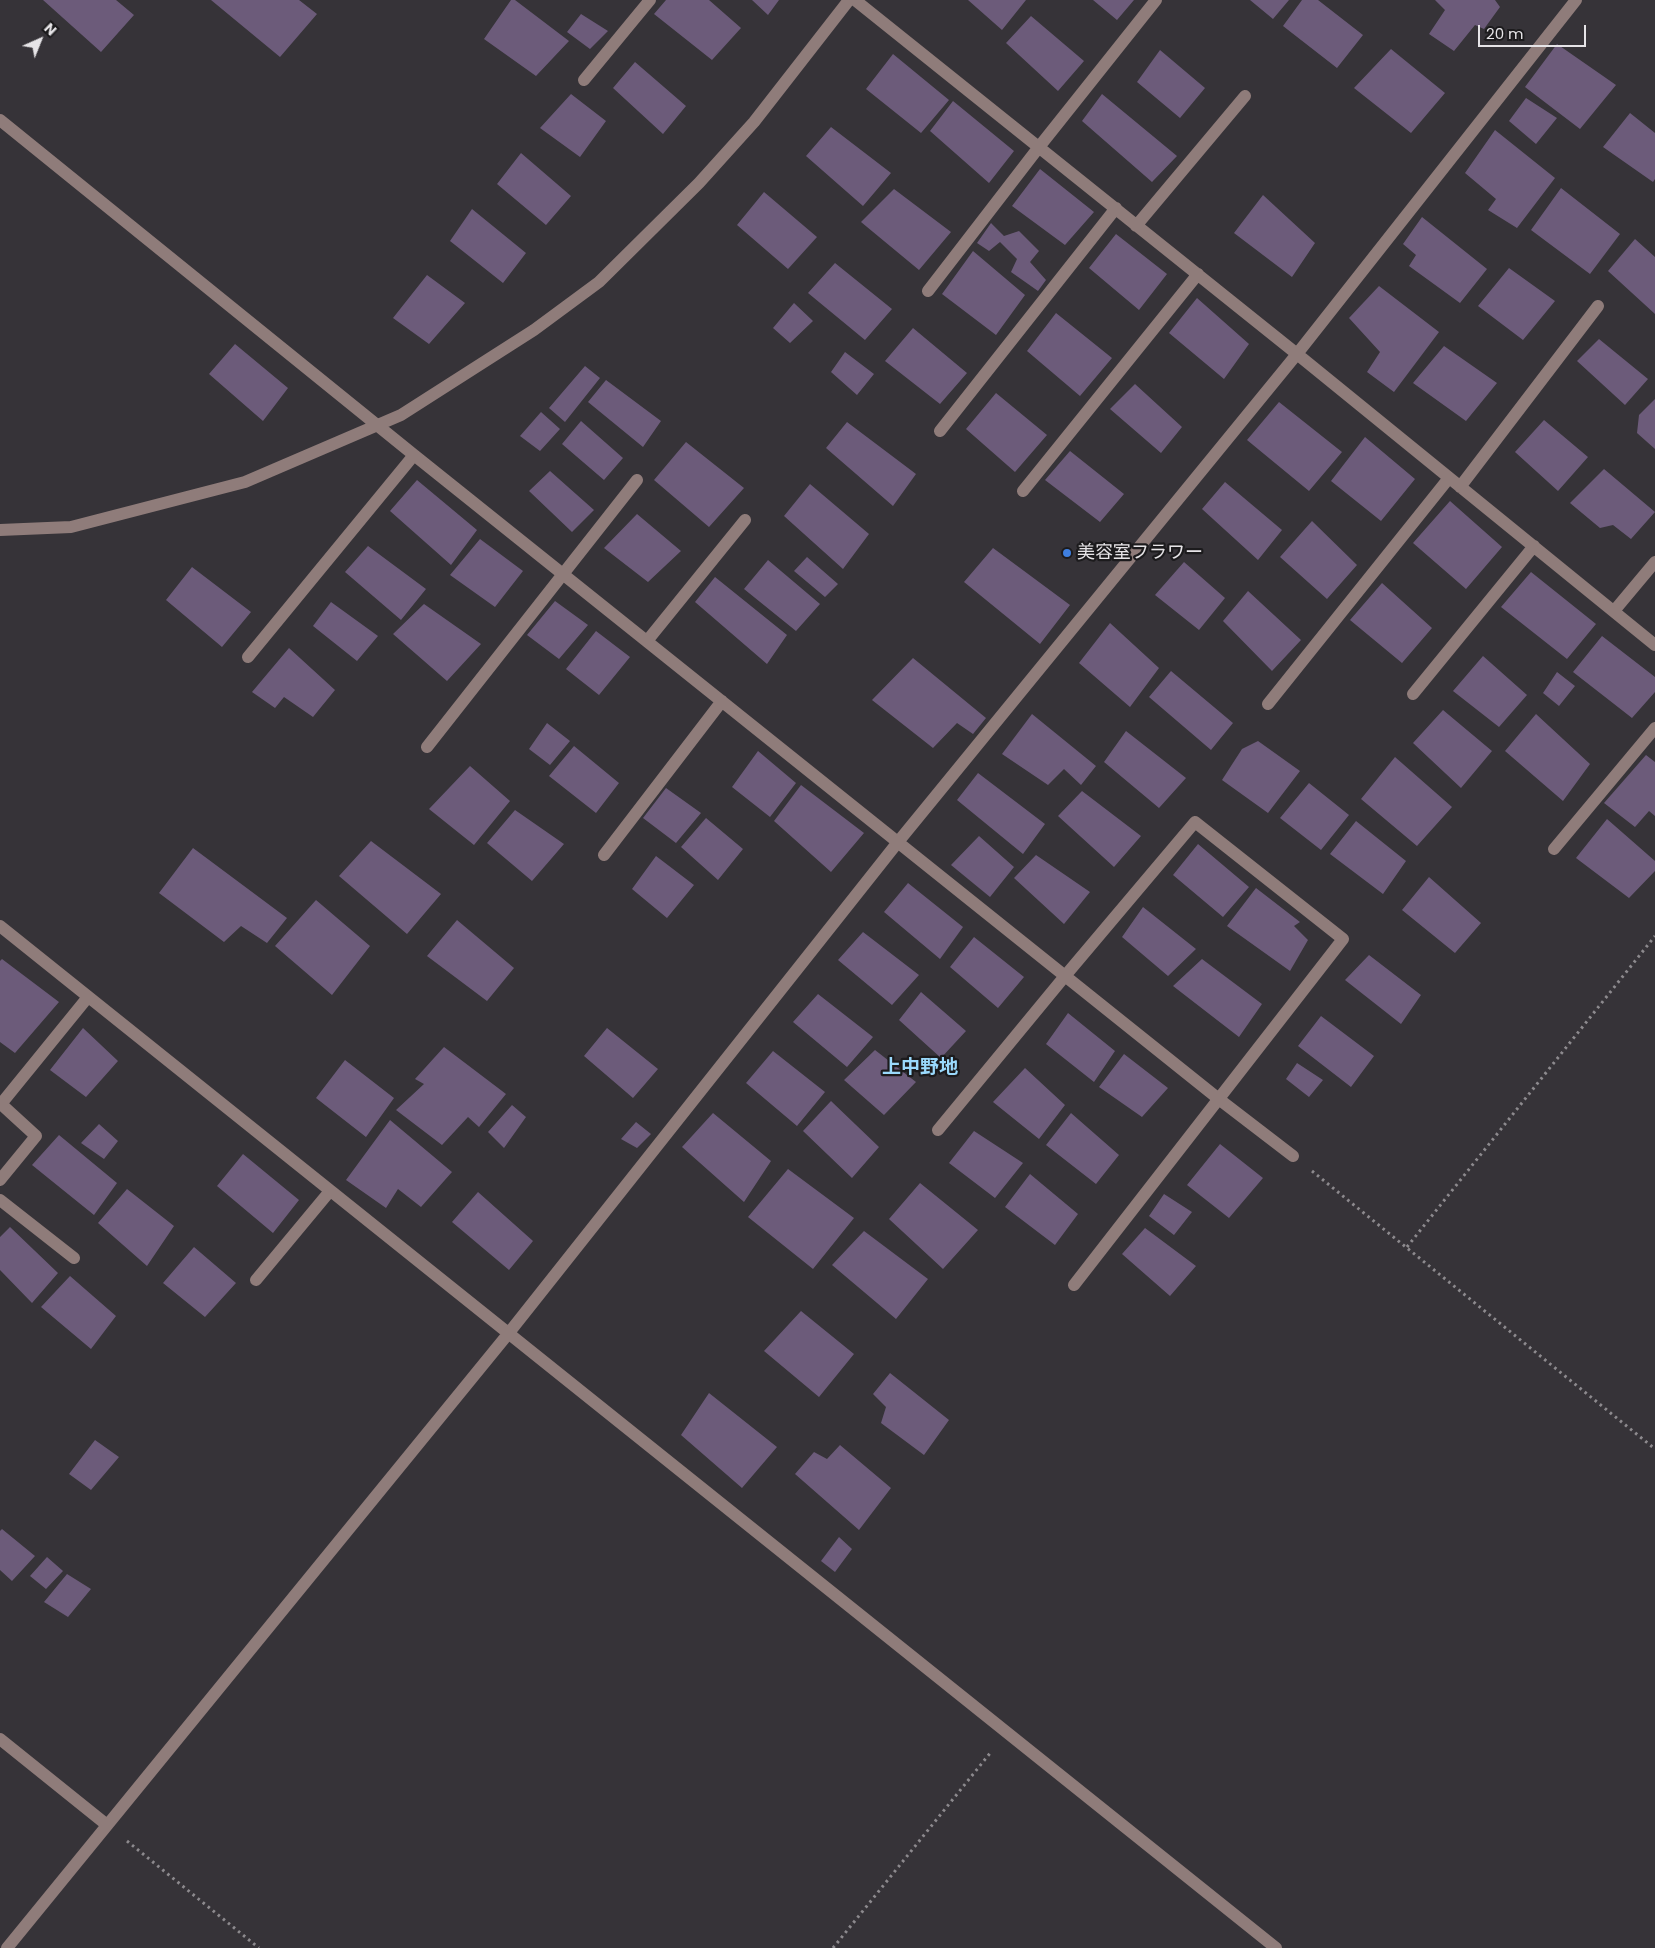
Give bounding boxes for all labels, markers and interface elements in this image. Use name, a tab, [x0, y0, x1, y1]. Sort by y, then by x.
north arrow	[15, 15, 65, 65]
scale bar	[1480, 15, 1588, 47]
text: N	[40, 18, 61, 40]
text: 20 m	[1486, 23, 1524, 44]
place label: 美容室フラワー	[1077, 542, 1203, 564]
marker: 美容室フラワー	[1061, 547, 1073, 559]
district label: 上中野地	[882, 1057, 958, 1079]

